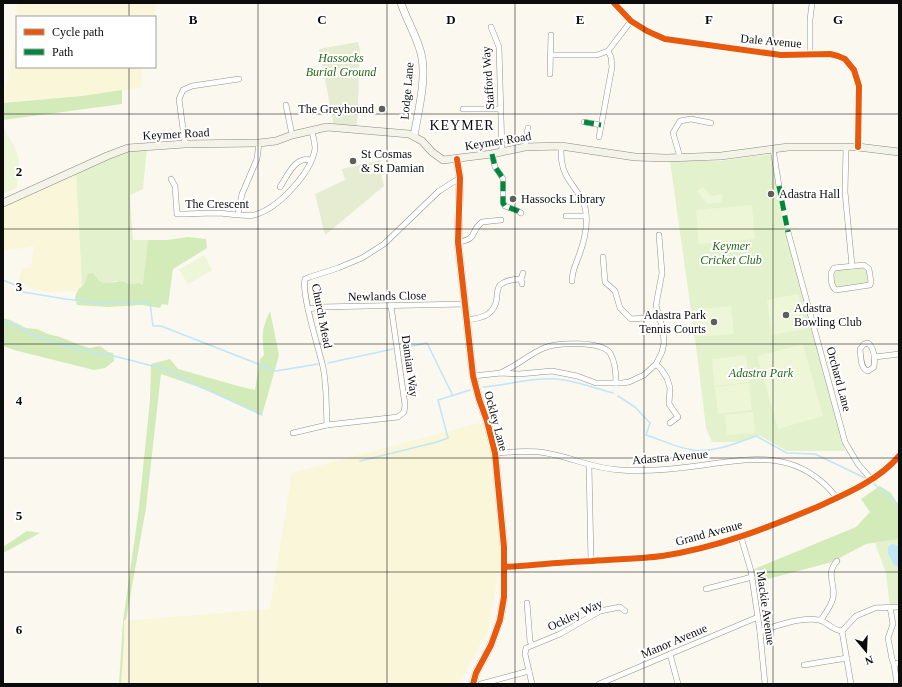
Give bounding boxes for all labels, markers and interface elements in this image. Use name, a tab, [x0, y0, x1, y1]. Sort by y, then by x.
text: B	[189, 12, 198, 27]
text: C	[317, 12, 327, 27]
text: D	[446, 12, 456, 27]
text: E	[576, 12, 584, 27]
text: F	[705, 12, 713, 27]
text: G	[833, 12, 843, 27]
legend	[16, 16, 156, 68]
text: Cycle path	[52, 25, 104, 39]
street label: Dale Avenue	[740, 31, 802, 51]
text: Path	[52, 45, 73, 59]
street label: Stafford Way	[479, 46, 497, 110]
park label: Hassocks Burial Ground	[306, 51, 377, 79]
street label: Lodge Lane	[398, 62, 416, 120]
place label: The Greyhound	[298, 102, 374, 116]
marker: The Greyhound	[377, 104, 387, 114]
district label: KEYMER	[429, 118, 495, 133]
street label: Keymer Road	[142, 125, 210, 143]
street label: Keymer Road	[464, 129, 532, 153]
place label: St Cosmas & St Damian	[361, 147, 424, 175]
marker: St Cosmas & St Damian	[348, 156, 358, 166]
text: 2	[16, 164, 22, 179]
place label: Adastra Hall	[779, 187, 841, 201]
marker: Adastra Hall	[766, 189, 776, 199]
place label: Hassocks Library	[521, 192, 605, 206]
marker: Hassocks Library	[508, 194, 518, 204]
street label: The Crescent	[185, 197, 249, 211]
park label: Keymer Cricket Club	[700, 239, 762, 267]
text: 3	[16, 279, 23, 294]
street label: Church Mead	[309, 282, 335, 350]
street label: Newlands Close	[348, 288, 426, 304]
place label: Adastra Bowling Club	[794, 301, 862, 329]
place label: Adastra Park Tennis Courts	[639, 308, 706, 336]
marker: Adastra Bowling Club	[781, 310, 791, 320]
marker: Adastra Park Tennis Courts	[709, 317, 719, 327]
street label: Damian Way	[399, 334, 421, 398]
street label: Orchard Lane	[824, 345, 854, 413]
park label: Adastra Park	[728, 366, 794, 380]
street label: Ockley Lane	[481, 389, 511, 453]
text: 4	[16, 393, 23, 408]
street label: Adastra Avenue	[631, 447, 709, 467]
text: 5	[16, 508, 23, 523]
street label: Grand Avenue	[674, 517, 744, 549]
street label: Mackie Avenue	[754, 570, 778, 646]
street label: Ockley Way	[545, 596, 605, 634]
street label: Manor Avenue	[639, 621, 709, 661]
text: 6	[16, 622, 23, 637]
north arrow	[846, 631, 886, 671]
text: N	[863, 653, 875, 667]

